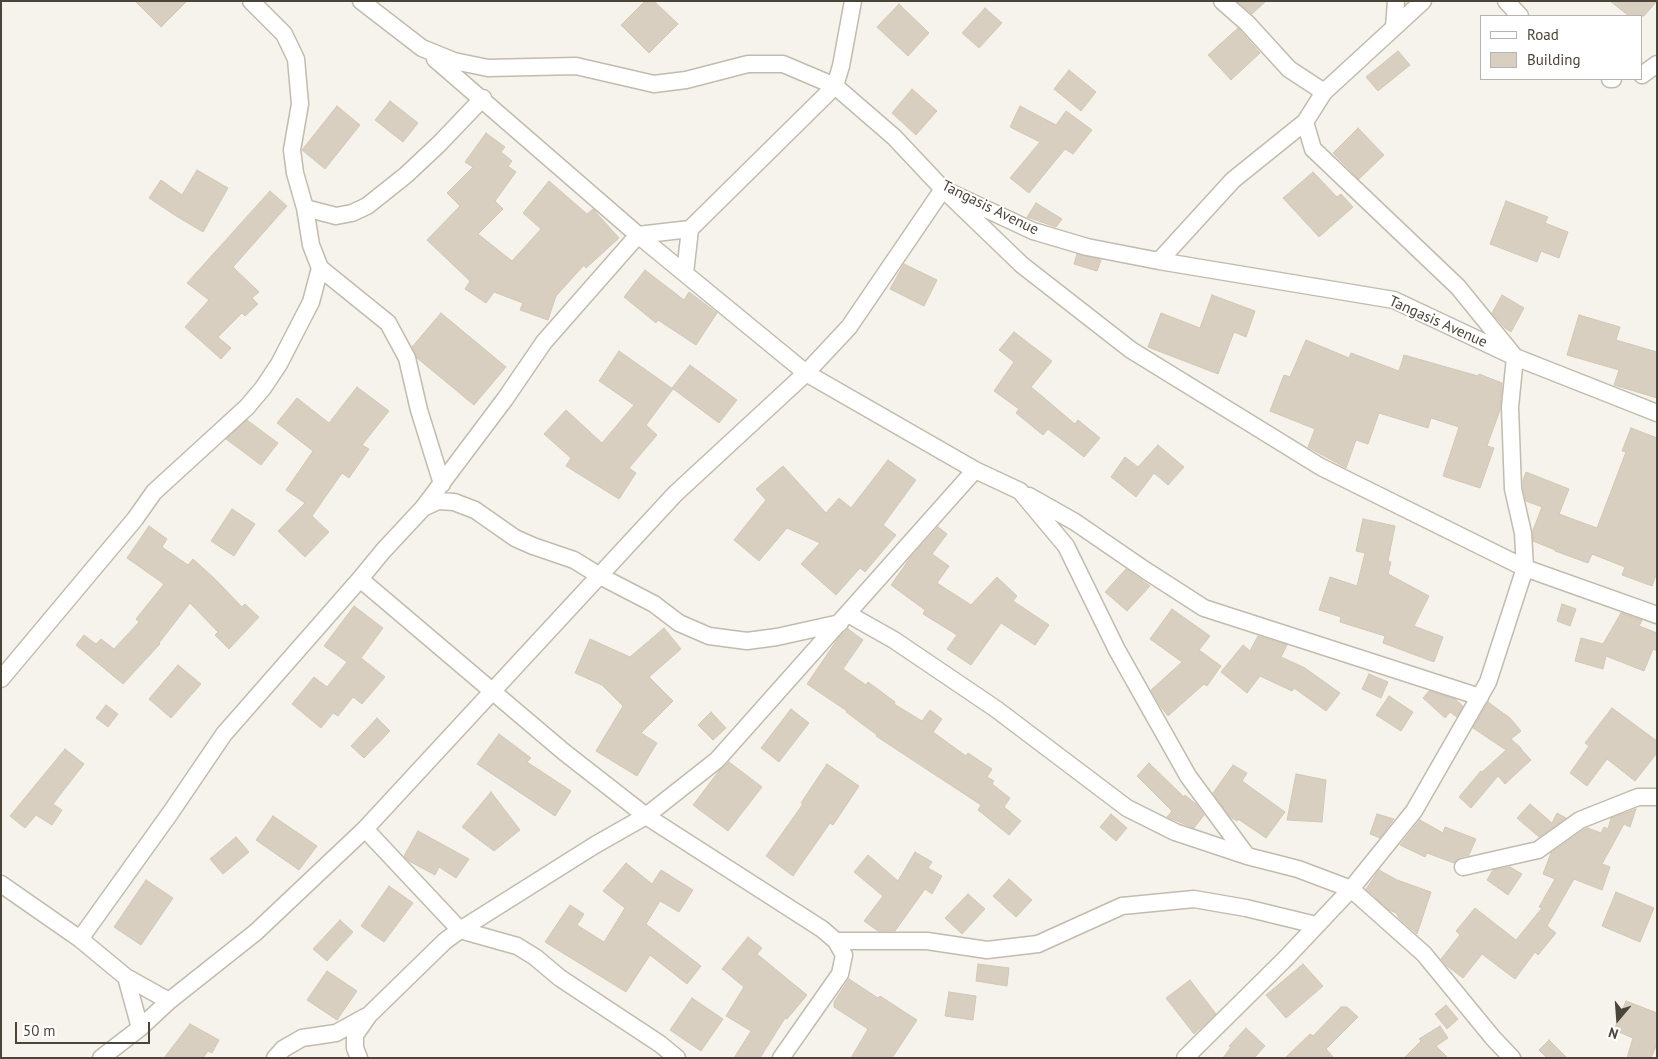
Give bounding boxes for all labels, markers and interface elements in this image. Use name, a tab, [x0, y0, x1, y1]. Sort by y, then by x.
legend	[1480, 15, 1643, 80]
text: Road	[1527, 25, 1559, 44]
text: Building	[1527, 50, 1581, 69]
street label: Tangasis Avenue	[939, 177, 1041, 239]
street label: Tangasis Avenue	[1386, 292, 1490, 352]
north arrow	[1593, 994, 1643, 1044]
scale bar	[18, 1012, 152, 1044]
text: 50 m	[23, 1021, 56, 1040]
text: N	[1606, 1023, 1621, 1043]

